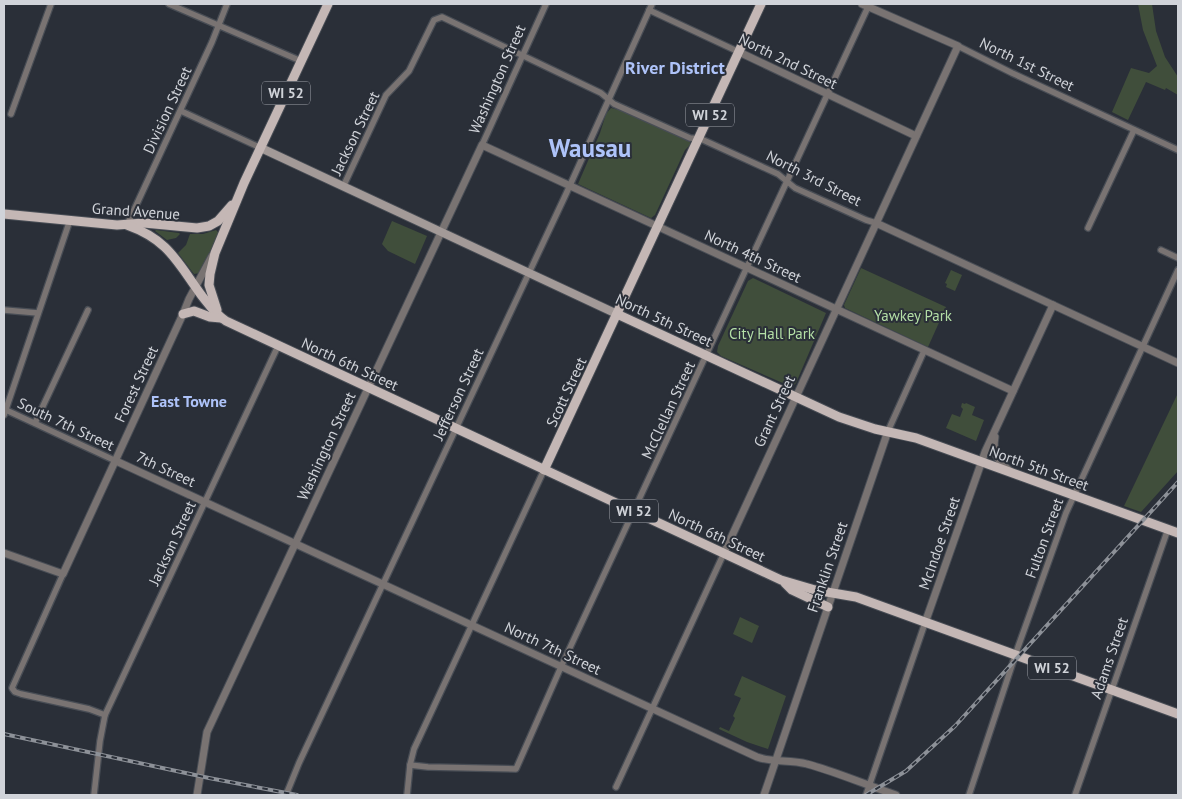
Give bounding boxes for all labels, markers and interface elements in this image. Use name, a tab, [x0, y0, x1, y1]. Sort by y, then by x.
street label: Washington Street	[464, 21, 530, 137]
street label: North 2nd Street	[735, 29, 841, 93]
street label: North 1st Street	[977, 33, 1077, 95]
district label: River District	[625, 56, 726, 79]
street label: Division Street	[139, 63, 195, 157]
road number: WI 52	[262, 82, 310, 105]
street label: Jackson Street	[326, 88, 383, 179]
road number: WI 52	[686, 104, 734, 126]
district label: Wausau	[549, 132, 631, 164]
street label: North 3rd Street	[763, 146, 865, 210]
street label: Grand Avenue	[91, 198, 181, 224]
street label: North 4th Street	[702, 225, 804, 287]
street label: North 5th Street	[613, 289, 715, 351]
park label: Yawkey Park	[874, 306, 953, 325]
park label: City Hall Park	[729, 324, 816, 343]
street label: North 6th Street	[299, 333, 401, 395]
street label: Forest Street	[110, 343, 162, 425]
street label: Jefferson Street	[428, 345, 488, 444]
street label: Scott Street	[542, 354, 590, 430]
street label: McClellan Street	[637, 358, 699, 462]
street label: Grant Street	[749, 372, 799, 450]
street label: Washington Street	[293, 389, 359, 503]
district label: East Towne	[151, 391, 227, 411]
street label: South 7th Street	[14, 393, 118, 455]
street label: North 5th Street	[987, 441, 1091, 495]
street label: 7th Street	[133, 447, 199, 491]
street label: McIndoe Street	[914, 494, 964, 592]
street label: Fulton Street	[1021, 495, 1067, 581]
street label: Jackson Street	[144, 498, 200, 589]
road number: WI 52	[610, 500, 658, 522]
street label: North 6th Street	[666, 504, 768, 566]
street label: Franklin Street	[803, 519, 851, 615]
street label: Adams Street	[1086, 615, 1132, 701]
street label: North 7th Street	[502, 617, 604, 679]
road number: WI 52	[1028, 656, 1076, 680]

